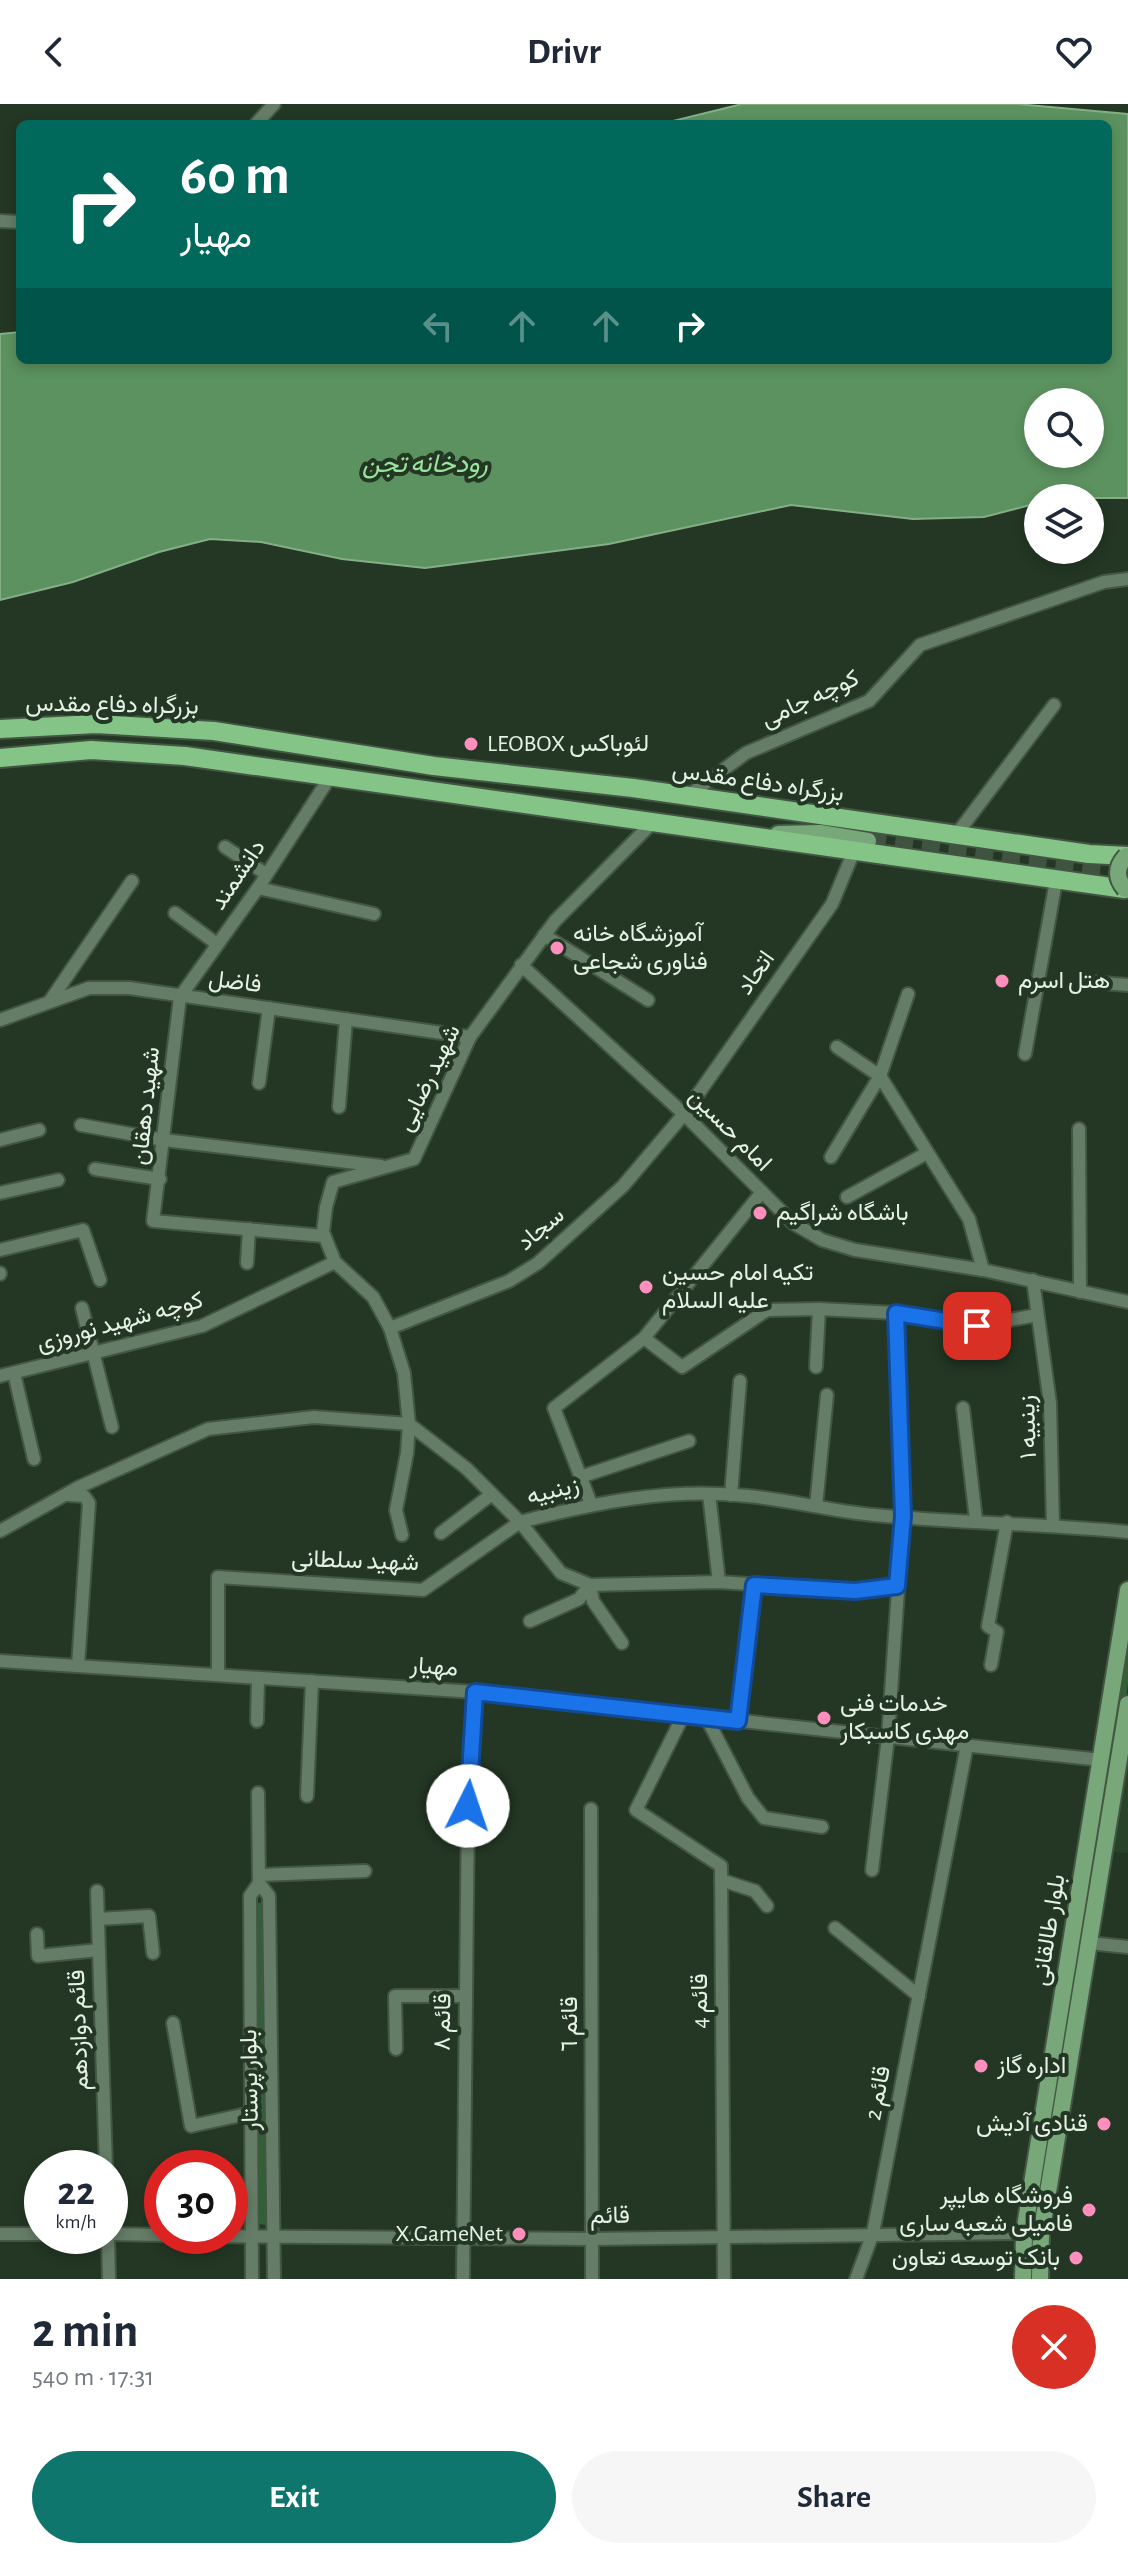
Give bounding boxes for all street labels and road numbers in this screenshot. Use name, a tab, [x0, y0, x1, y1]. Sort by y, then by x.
street label: کوچه جامی	[757, 666, 864, 735]
street label: بزرگراه دفاع مقدس	[25, 690, 199, 722]
street label: بزرگراه دفاع مقدس	[670, 757, 846, 809]
street label: دانشمند	[206, 836, 270, 914]
street label: اتحاد	[733, 947, 779, 999]
street label: فاضل	[207, 967, 263, 998]
street label: شهید رضایی	[393, 1021, 467, 1136]
street label: شهید دهقان	[128, 1046, 166, 1167]
street label: امام حسین	[682, 1084, 776, 1178]
street label: سجاد	[513, 1203, 570, 1256]
street label: کوچه شهید نوروزی	[34, 1288, 207, 1359]
street label: زینبیه ۱	[1015, 1394, 1043, 1459]
street label: زینبیه	[524, 1473, 582, 1511]
street label: شهید سلطانی	[291, 1547, 419, 1577]
street label: مهیار	[408, 1653, 459, 1683]
street label: بلوار طالقانی	[1028, 1873, 1072, 1988]
street label: قائم دوازدهم	[65, 1969, 96, 2091]
street label: قائم 4	[688, 1973, 715, 2029]
street label: قائم ٨	[430, 1993, 459, 2051]
street label: قائم ٦	[558, 1996, 585, 2052]
street label: بلوار پرستار	[237, 2029, 266, 2132]
street label: قائم 2	[861, 2064, 898, 2123]
street label: قائم	[590, 2204, 630, 2231]

